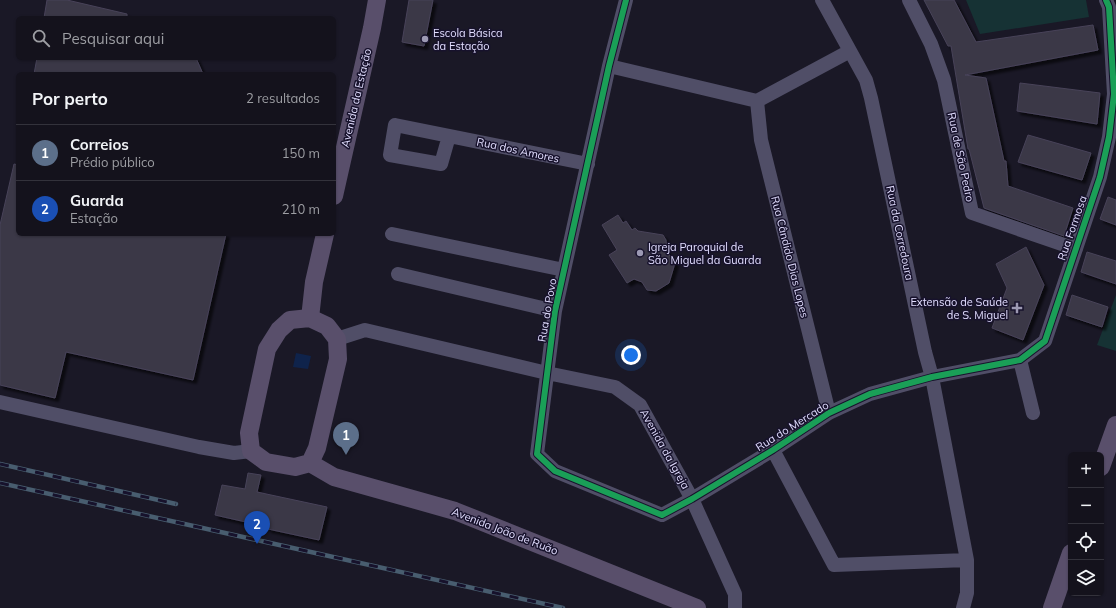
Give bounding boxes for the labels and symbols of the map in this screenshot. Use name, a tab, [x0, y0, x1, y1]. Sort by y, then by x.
place label: Escola Básica da Estação	[433, 26, 503, 53]
marker: Escola Básica da Estação	[420, 34, 430, 44]
street label: Avenida da Estação	[338, 47, 374, 149]
street label: Rua de São Pedro	[945, 111, 977, 203]
street label: Rua dos Amores	[475, 134, 561, 166]
street label: Rua da Corredoura	[883, 184, 917, 282]
street label: Rua Formosa	[1054, 194, 1090, 262]
street label: Rua Cândido Dias Lopes	[768, 195, 812, 319]
place label: Igreja Paroquial de São Miguel da Guarda	[648, 240, 761, 267]
marker: Igreja Paroquial de São Miguel da Guarda	[635, 248, 645, 258]
street label: Rua do Povo	[535, 277, 559, 343]
place label: Extensão de Saúde de S. Miguel	[910, 295, 1008, 322]
marker: Extensão de Saúde de S. Miguel	[1011, 302, 1023, 314]
your location	[621, 345, 641, 365]
street label: Rua do Mercado	[753, 398, 831, 454]
street label: Avenida da Igreja	[637, 407, 693, 491]
pin: 1	[333, 422, 359, 455]
street label: Avenida João de Ruão	[450, 504, 560, 558]
pin: 2	[244, 511, 270, 544]

